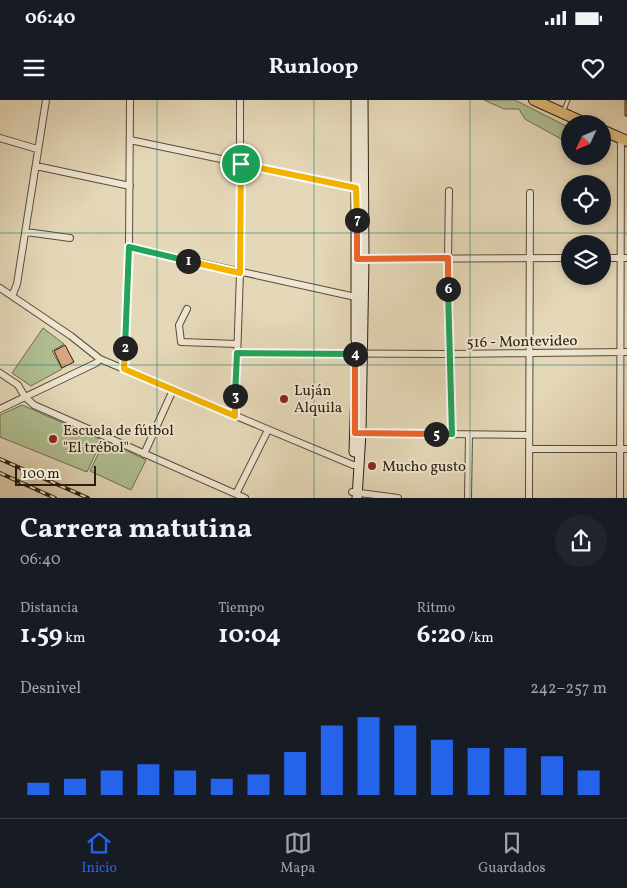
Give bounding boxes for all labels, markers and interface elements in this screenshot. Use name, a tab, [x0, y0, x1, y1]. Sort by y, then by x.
text: 06:40	[25, 5, 76, 31]
text: Runloop	[269, 52, 358, 83]
icon: menu	[20, 54, 48, 82]
icon: heart	[579, 54, 607, 82]
north arrow	[561, 115, 611, 165]
map controls	[561, 115, 611, 285]
pin	[220, 143, 262, 185]
icon: arrive	[227, 150, 255, 178]
button: locate	[561, 175, 611, 225]
pin: 7	[344, 208, 370, 232]
text: 7	[354, 211, 361, 230]
button: layers	[561, 235, 611, 285]
pin: 1	[176, 248, 200, 274]
text: 1	[186, 252, 191, 271]
pin: 6	[436, 276, 460, 302]
text: 6	[445, 280, 452, 299]
street label: 516 - Montevideo	[466, 331, 578, 354]
pin: 2	[112, 336, 138, 360]
text: 2	[122, 339, 129, 358]
pin: 4	[342, 342, 368, 366]
text: 4	[351, 345, 360, 364]
place label: Luján Alquila	[294, 381, 342, 419]
pin: 3	[222, 384, 248, 408]
text: 3	[232, 387, 239, 406]
marker: Luján Alquila	[278, 393, 290, 405]
place label: Escuela de fútbol "El trébol"	[63, 421, 174, 459]
pin: 5	[424, 422, 448, 446]
text: 5	[433, 425, 440, 444]
marker: Escuela de fútbol "El trébol"	[47, 433, 59, 445]
place label: Mucho gusto	[382, 457, 466, 478]
marker: Mucho gusto	[366, 460, 378, 472]
scale bar	[15, 463, 96, 486]
text: 100 m	[22, 465, 60, 484]
text: Carrera matutina	[20, 510, 252, 549]
button: share	[555, 515, 607, 567]
text: 06:40	[20, 549, 61, 571]
text: Distancia	[20, 599, 78, 618]
text: Tiempo	[218, 599, 265, 618]
text: Ritmo	[417, 599, 455, 618]
text: 1.59	[20, 618, 63, 653]
text: 10:04	[218, 618, 281, 653]
text: 6:20	[417, 618, 466, 653]
text: km	[63, 629, 85, 648]
text: /km	[466, 629, 494, 648]
text: Desnivel	[20, 678, 81, 700]
text: 242–257 m	[530, 678, 607, 700]
tab: Inicio	[82, 829, 117, 878]
tab: Mapa	[280, 829, 315, 878]
tab: Guardados	[478, 829, 545, 878]

